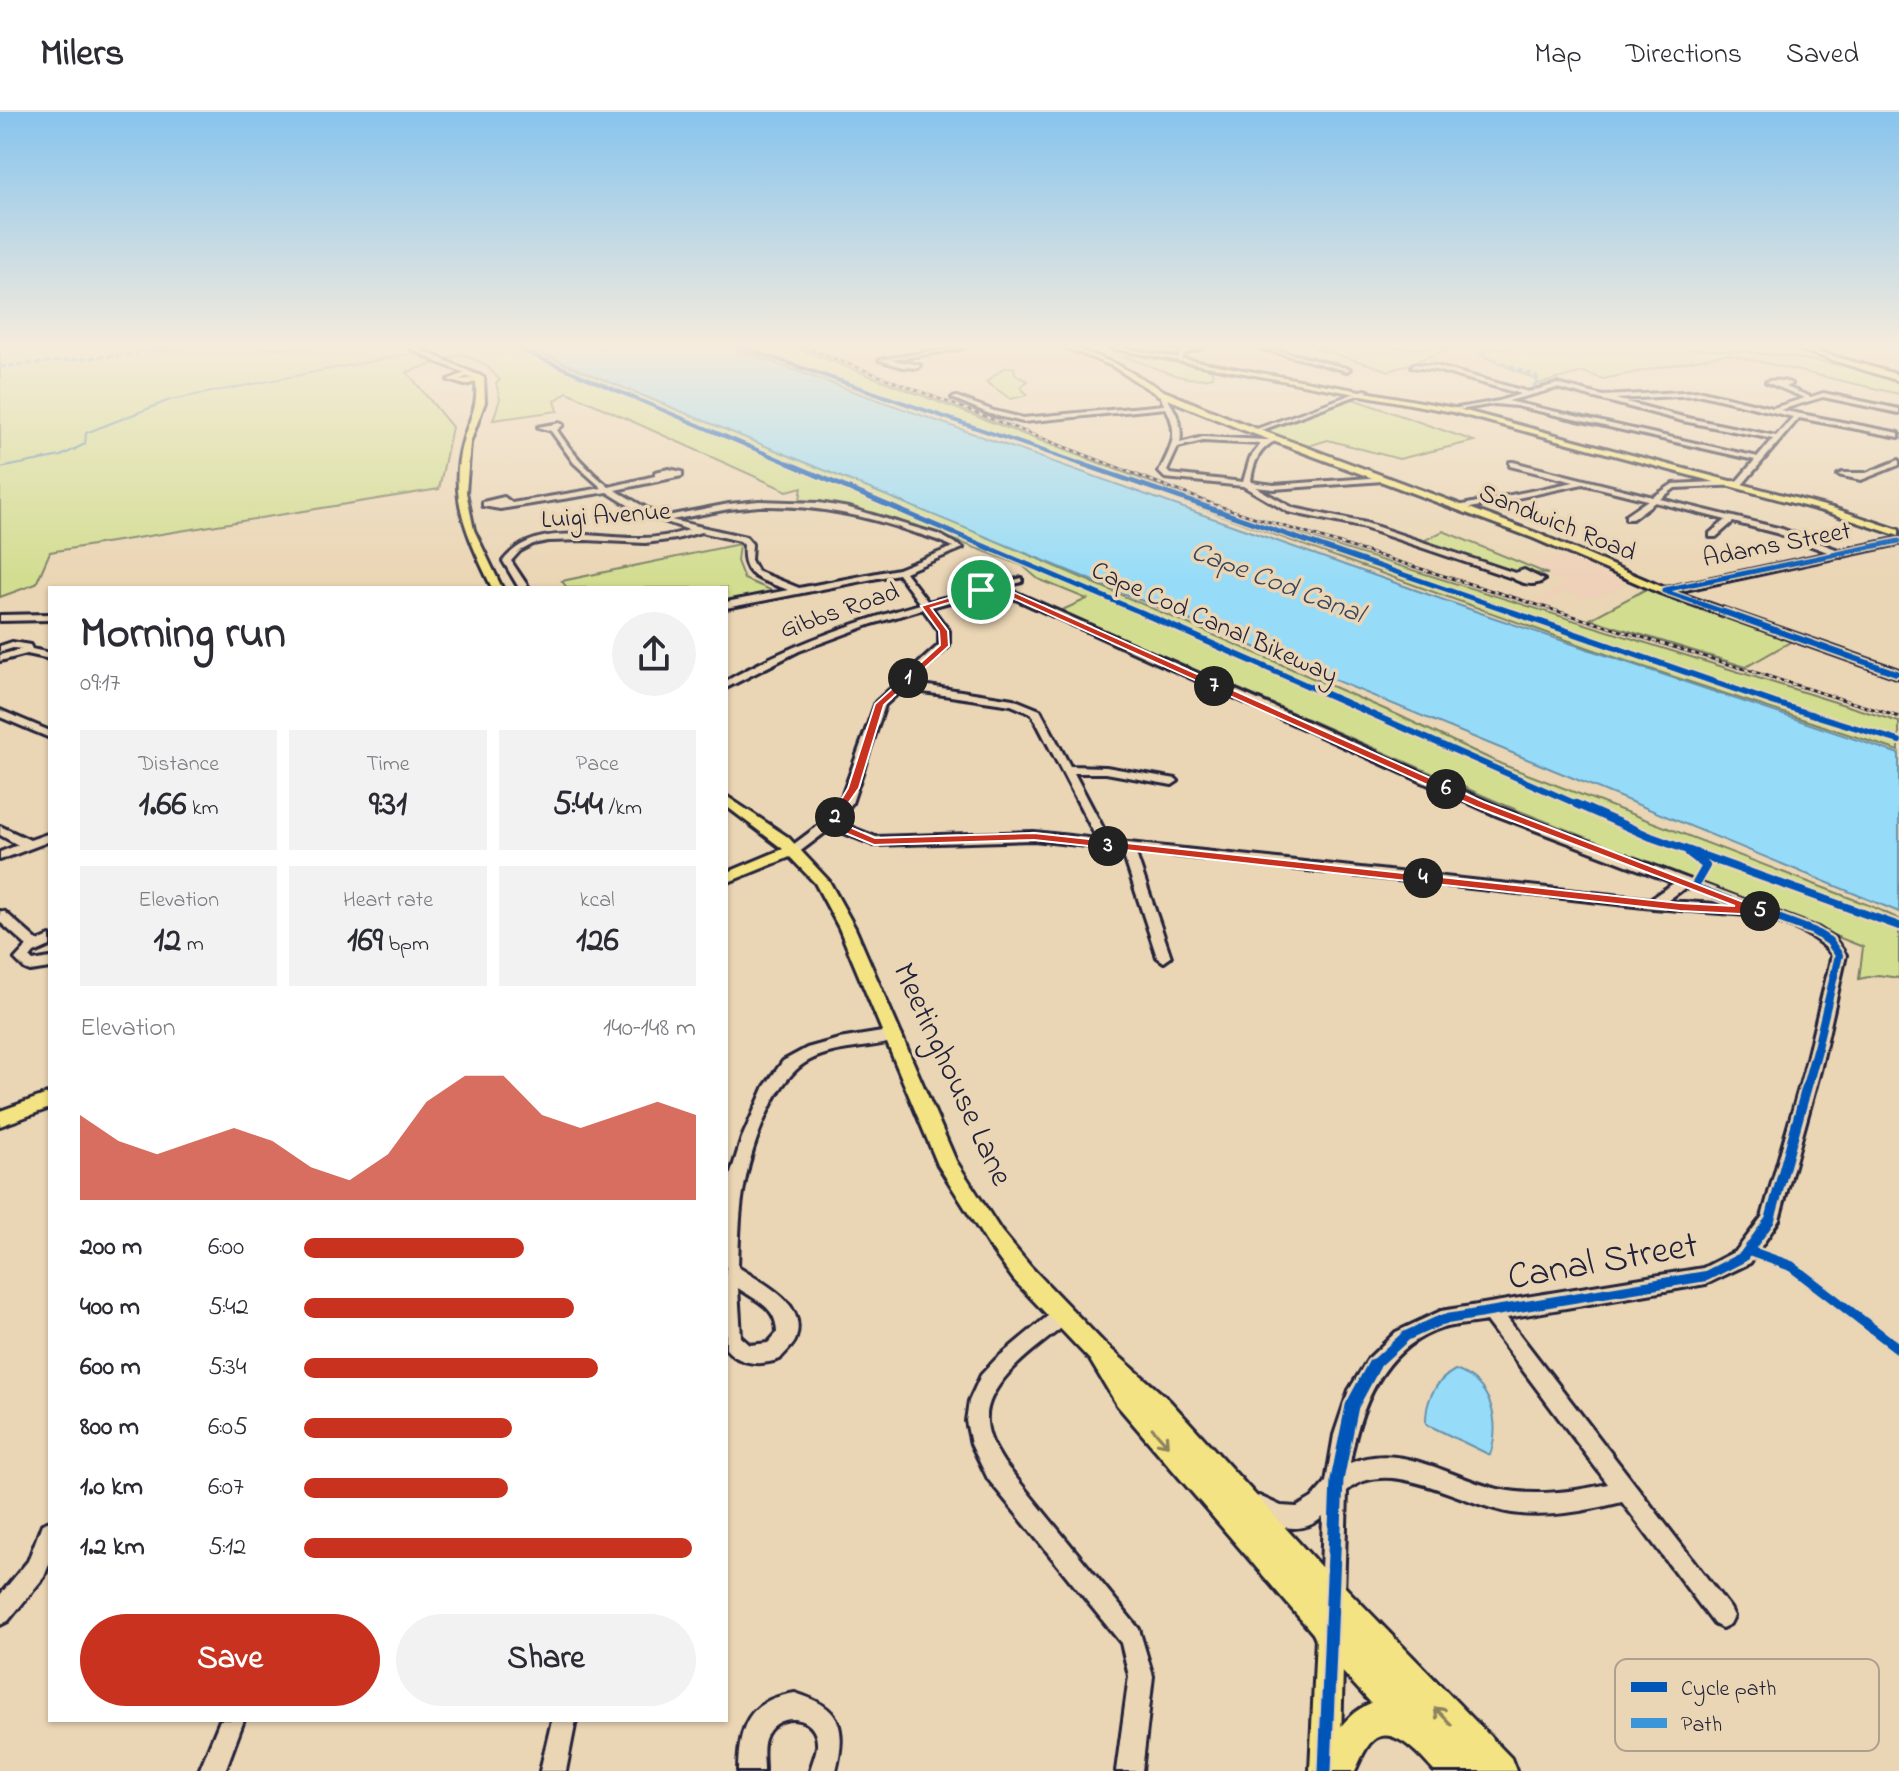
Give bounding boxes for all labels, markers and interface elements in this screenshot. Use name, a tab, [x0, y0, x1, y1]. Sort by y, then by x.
text: Milers	[40, 27, 124, 83]
text: Map	[1534, 35, 1582, 76]
text: Directions	[1626, 35, 1742, 76]
text: Saved	[1786, 35, 1859, 76]
street label: Sandwich Road	[1473, 475, 1642, 573]
street label: Luigi Avenue	[540, 493, 672, 540]
street label: Adams Street	[1700, 513, 1855, 579]
water label: Cape Cod Canal	[1185, 532, 1372, 637]
street label: Cape Cod Canal Bikeway	[1085, 552, 1343, 696]
pin	[947, 556, 1015, 624]
icon: arrive	[959, 568, 1003, 612]
street label: Gibbs Road	[775, 574, 905, 650]
text: Morning run	[80, 603, 286, 667]
button: share	[612, 612, 696, 696]
pin: 1	[888, 658, 928, 698]
text: 1	[905, 662, 912, 694]
text: 09:17	[80, 665, 120, 703]
pin: 7	[1194, 666, 1234, 706]
text: 7	[1209, 670, 1219, 702]
text: Distance	[138, 749, 219, 781]
text: Time	[366, 749, 410, 781]
text: Pace	[576, 749, 619, 781]
pin: 6	[1426, 769, 1466, 809]
text: 6	[1441, 773, 1451, 805]
text: 1.66	[139, 781, 186, 831]
text: 9:31	[369, 781, 407, 831]
text: 5:44	[553, 781, 603, 831]
text: km	[186, 793, 219, 825]
text: /km	[603, 793, 642, 825]
pin: 2	[815, 797, 855, 837]
text: 2	[830, 801, 840, 833]
pin: 3	[1088, 826, 1128, 866]
text: 3	[1103, 830, 1113, 862]
pin: 4	[1403, 858, 1443, 898]
text: 4	[1418, 862, 1428, 894]
text: Elevation	[138, 885, 219, 917]
text: Heart rate	[343, 885, 433, 917]
text: kcal	[580, 885, 615, 917]
pin: 5	[1740, 891, 1780, 931]
text: 5	[1754, 895, 1766, 927]
text: 12	[154, 917, 181, 967]
text: 169	[347, 917, 383, 967]
text: 126	[576, 917, 619, 967]
text: m	[181, 929, 204, 961]
text: bpm	[383, 929, 429, 961]
street label: Meetinghouse Lane	[879, 956, 1024, 1195]
text: Elevation	[80, 1010, 176, 1048]
text: 140–148 m	[603, 1010, 696, 1048]
street label: Canal Street	[1503, 1219, 1703, 1307]
text: 200 m	[80, 1229, 142, 1267]
text: 6:00	[208, 1229, 244, 1267]
text: 400 m	[80, 1289, 140, 1327]
text: 5:42	[208, 1289, 249, 1327]
text: 600 m	[80, 1349, 141, 1387]
text: 5:34	[208, 1349, 247, 1387]
text: 800 m	[80, 1409, 139, 1447]
text: 6:05	[208, 1409, 248, 1447]
one-way arrow	[1150, 1426, 1168, 1446]
text: 1.0 km	[80, 1469, 143, 1507]
text: 6:07	[208, 1469, 244, 1507]
text: 1.2 km	[80, 1529, 145, 1567]
text: 5:12	[208, 1529, 246, 1567]
button: Save	[80, 1614, 380, 1706]
button: Share	[396, 1614, 696, 1706]
legend	[1615, 1659, 1879, 1751]
text: Cycle path	[1681, 1674, 1776, 1707]
one-way arrow	[1434, 1707, 1453, 1726]
text: Path	[1681, 1710, 1722, 1742]

